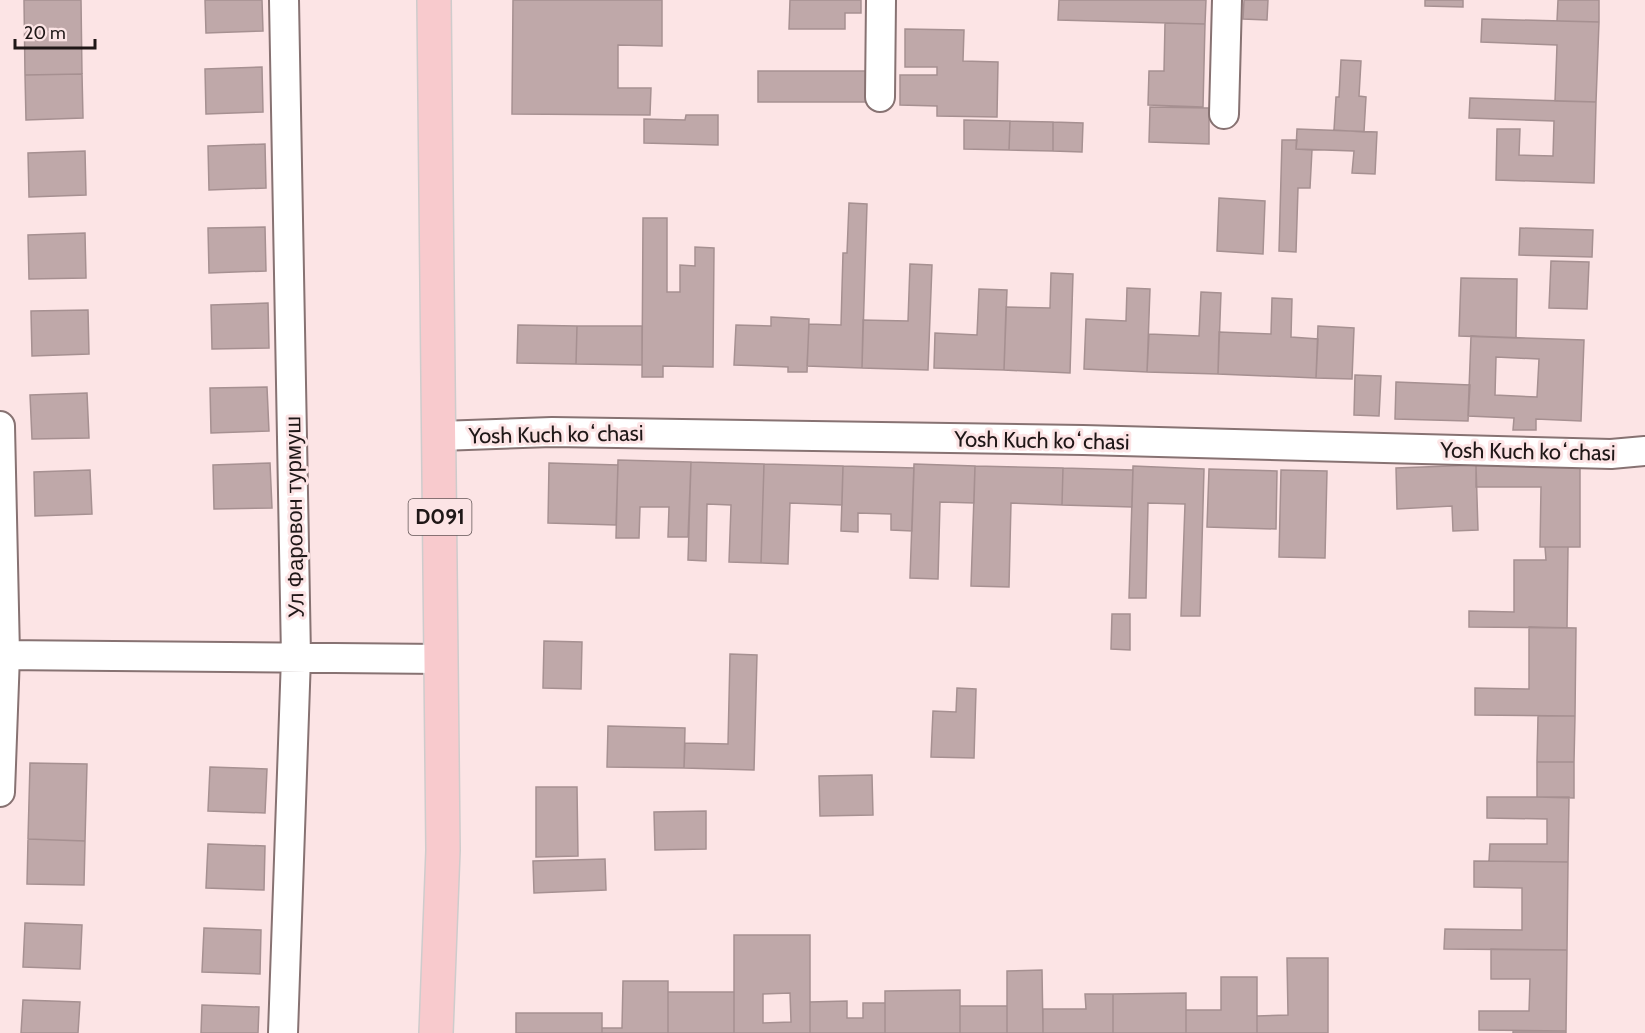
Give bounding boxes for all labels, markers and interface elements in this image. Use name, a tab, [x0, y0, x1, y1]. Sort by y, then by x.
scale bar	[15, 12, 94, 50]
text: 20 m	[24, 22, 66, 44]
street label: Ул Фаровон турмуш	[279, 416, 310, 618]
street label: Yosh Kuch koʻchasi	[467, 419, 644, 450]
street label: Yosh Kuch koʻchasi	[953, 425, 1130, 456]
street label: Yosh Kuch koʻchasi	[1439, 436, 1616, 467]
road number: D091	[408, 499, 472, 535]

